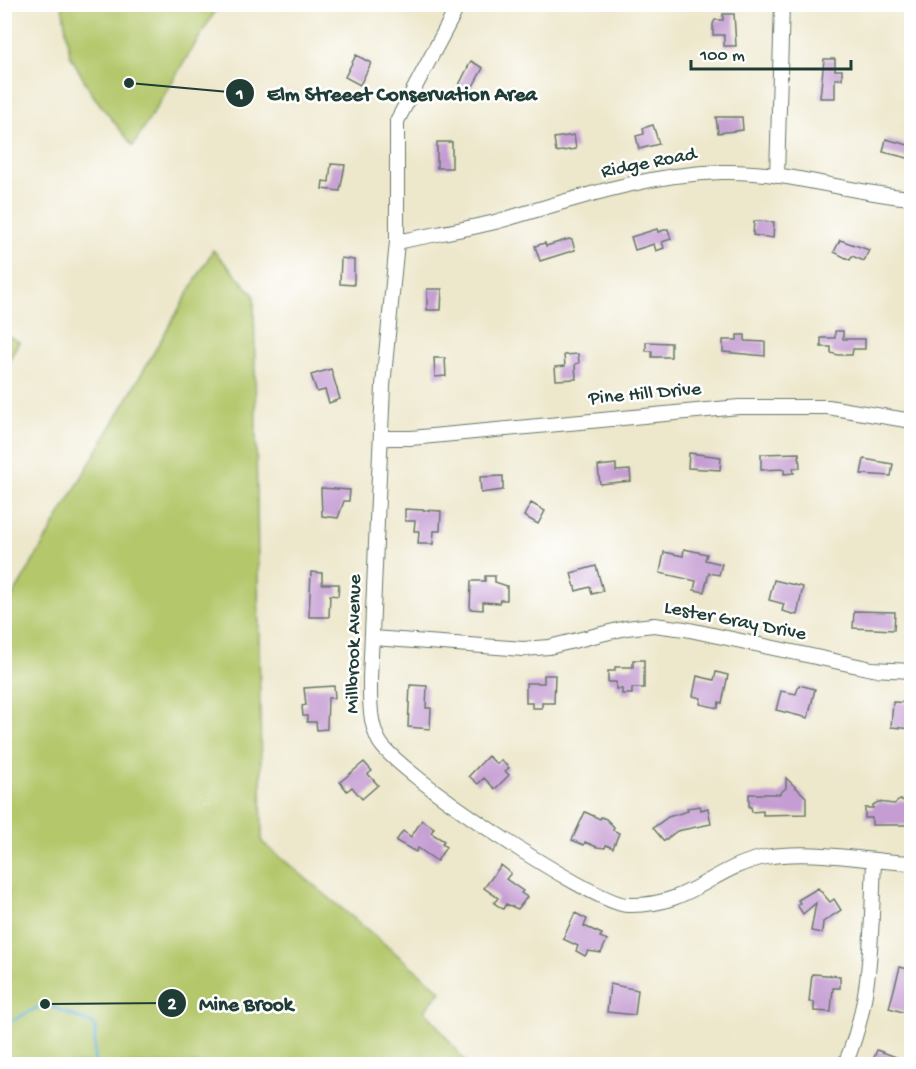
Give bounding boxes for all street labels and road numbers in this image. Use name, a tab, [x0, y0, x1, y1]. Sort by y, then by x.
street label: Ridge Road	[599, 143, 701, 185]
street label: Pine Hill Drive	[587, 379, 703, 411]
street label: Millbrook Avenue	[342, 574, 368, 714]
street label: Lester Gray Drive	[662, 597, 809, 647]

